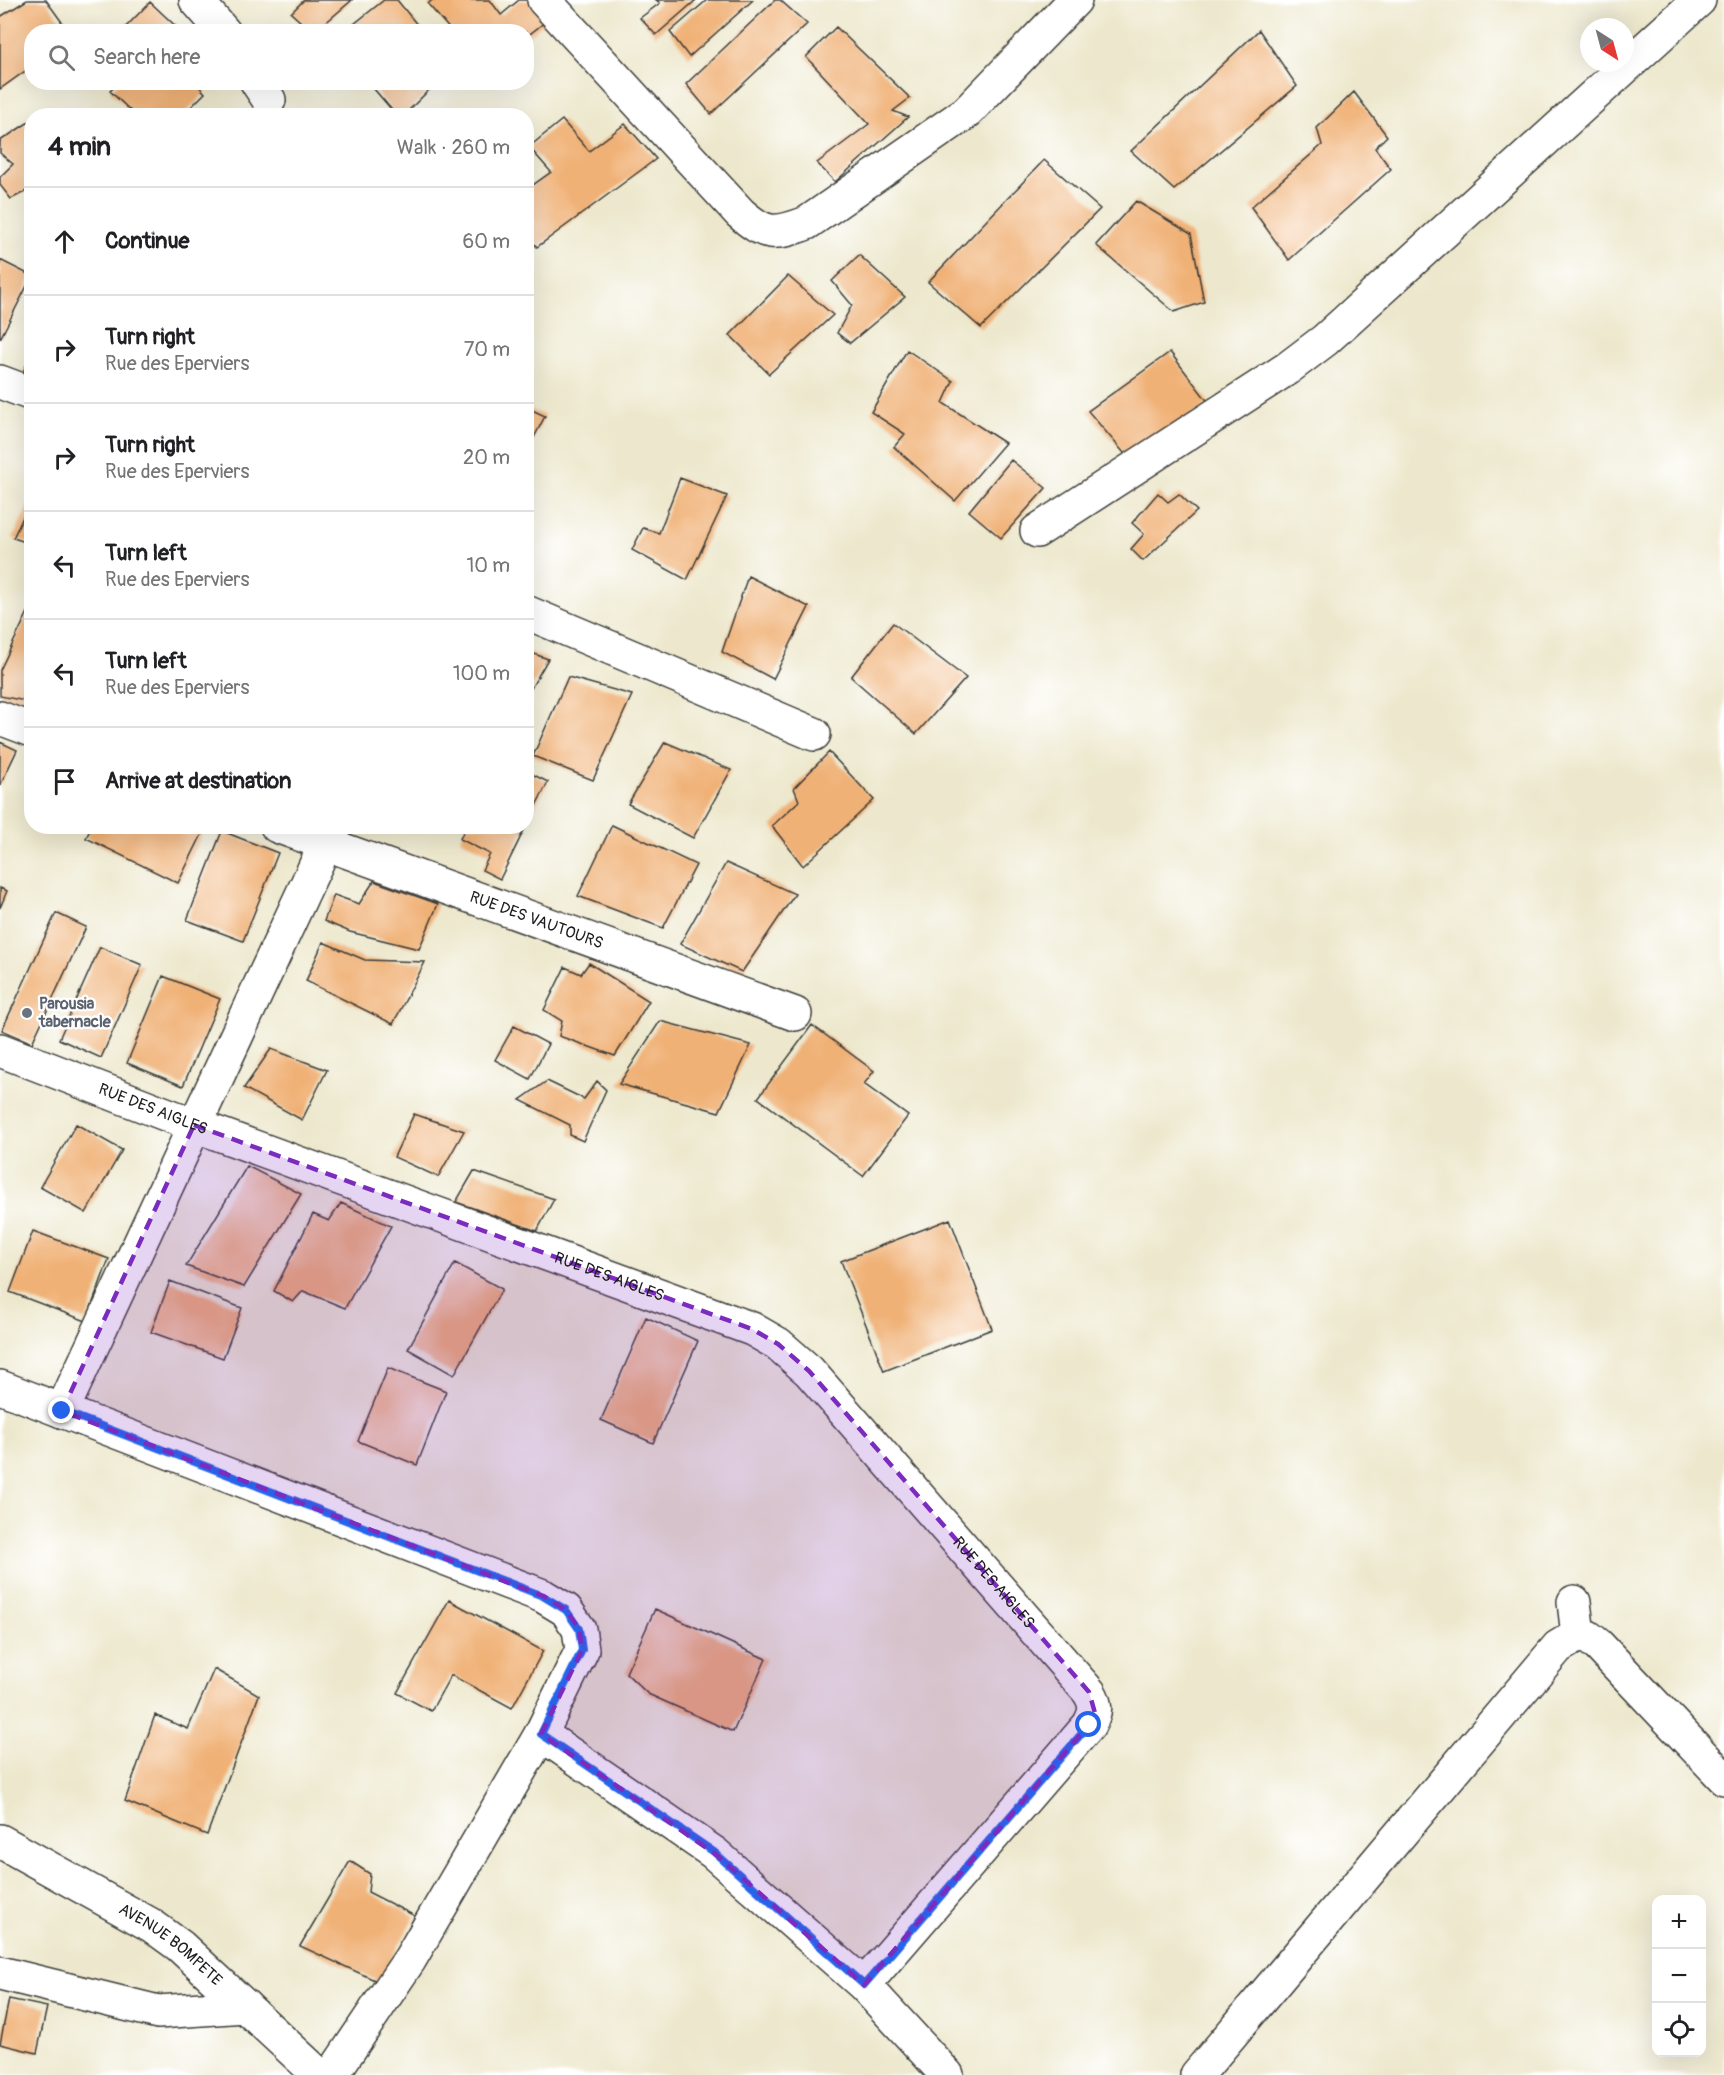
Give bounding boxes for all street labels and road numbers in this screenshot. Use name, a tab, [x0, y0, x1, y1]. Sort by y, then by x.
street label: RUE DES VAUTOURS	[467, 887, 606, 954]
street label: RUE DES AIGLES	[96, 1079, 210, 1139]
street label: RUE DES AIGLES	[552, 1248, 667, 1306]
street label: RUE DES AIGLES	[948, 1533, 1039, 1633]
street label: AVENUE BOMPETE	[115, 1899, 226, 1990]

